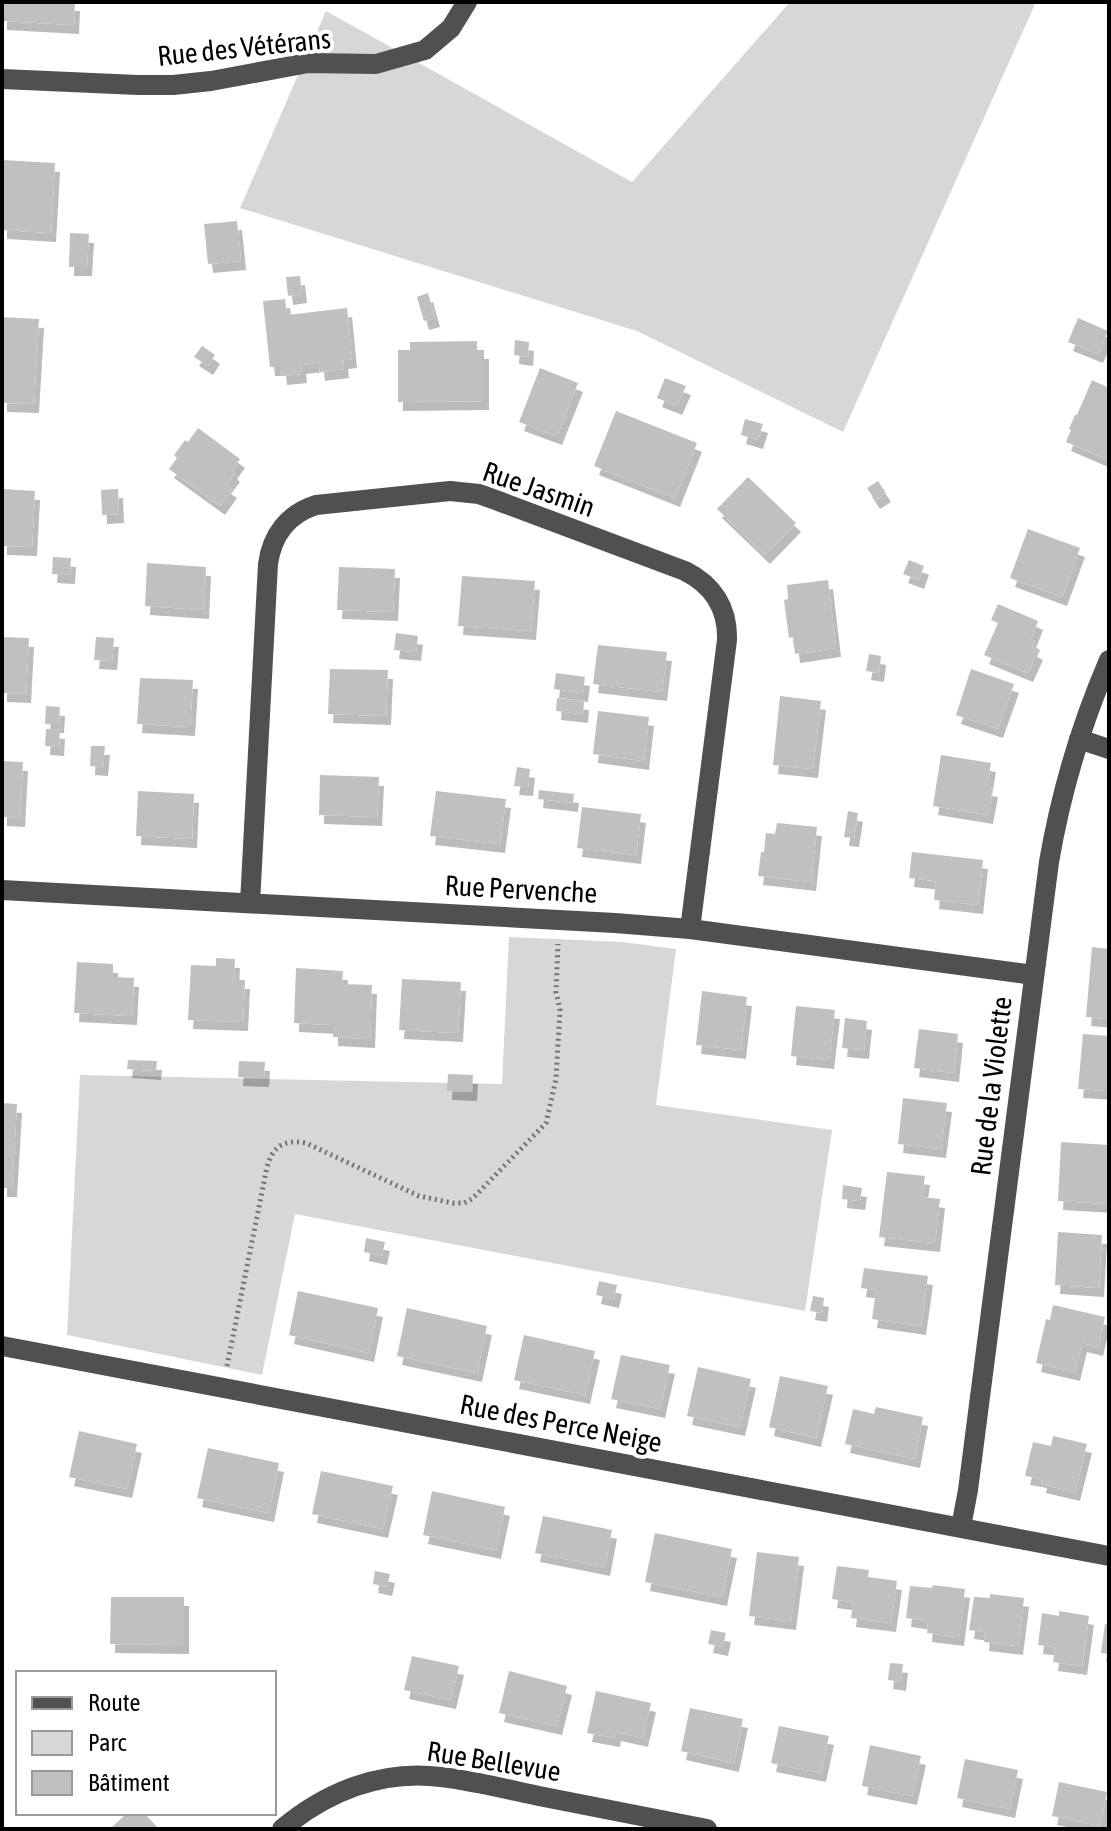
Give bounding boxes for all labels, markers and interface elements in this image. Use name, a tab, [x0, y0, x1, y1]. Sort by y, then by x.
street label: Rue des Vétérans	[156, 22, 332, 72]
street label: Rue Jasmin	[479, 455, 599, 523]
street label: Rue Pervenche	[444, 869, 598, 909]
street label: Rue de la Violette	[964, 995, 1018, 1177]
street label: Rue des Perce Neige	[457, 1388, 665, 1458]
legend	[16, 1671, 276, 1815]
text: Route	[88, 1689, 140, 1716]
text: Parc	[88, 1729, 127, 1756]
street label: Rue Bellevue	[425, 1735, 563, 1787]
text: Bâtiment	[88, 1769, 170, 1796]

